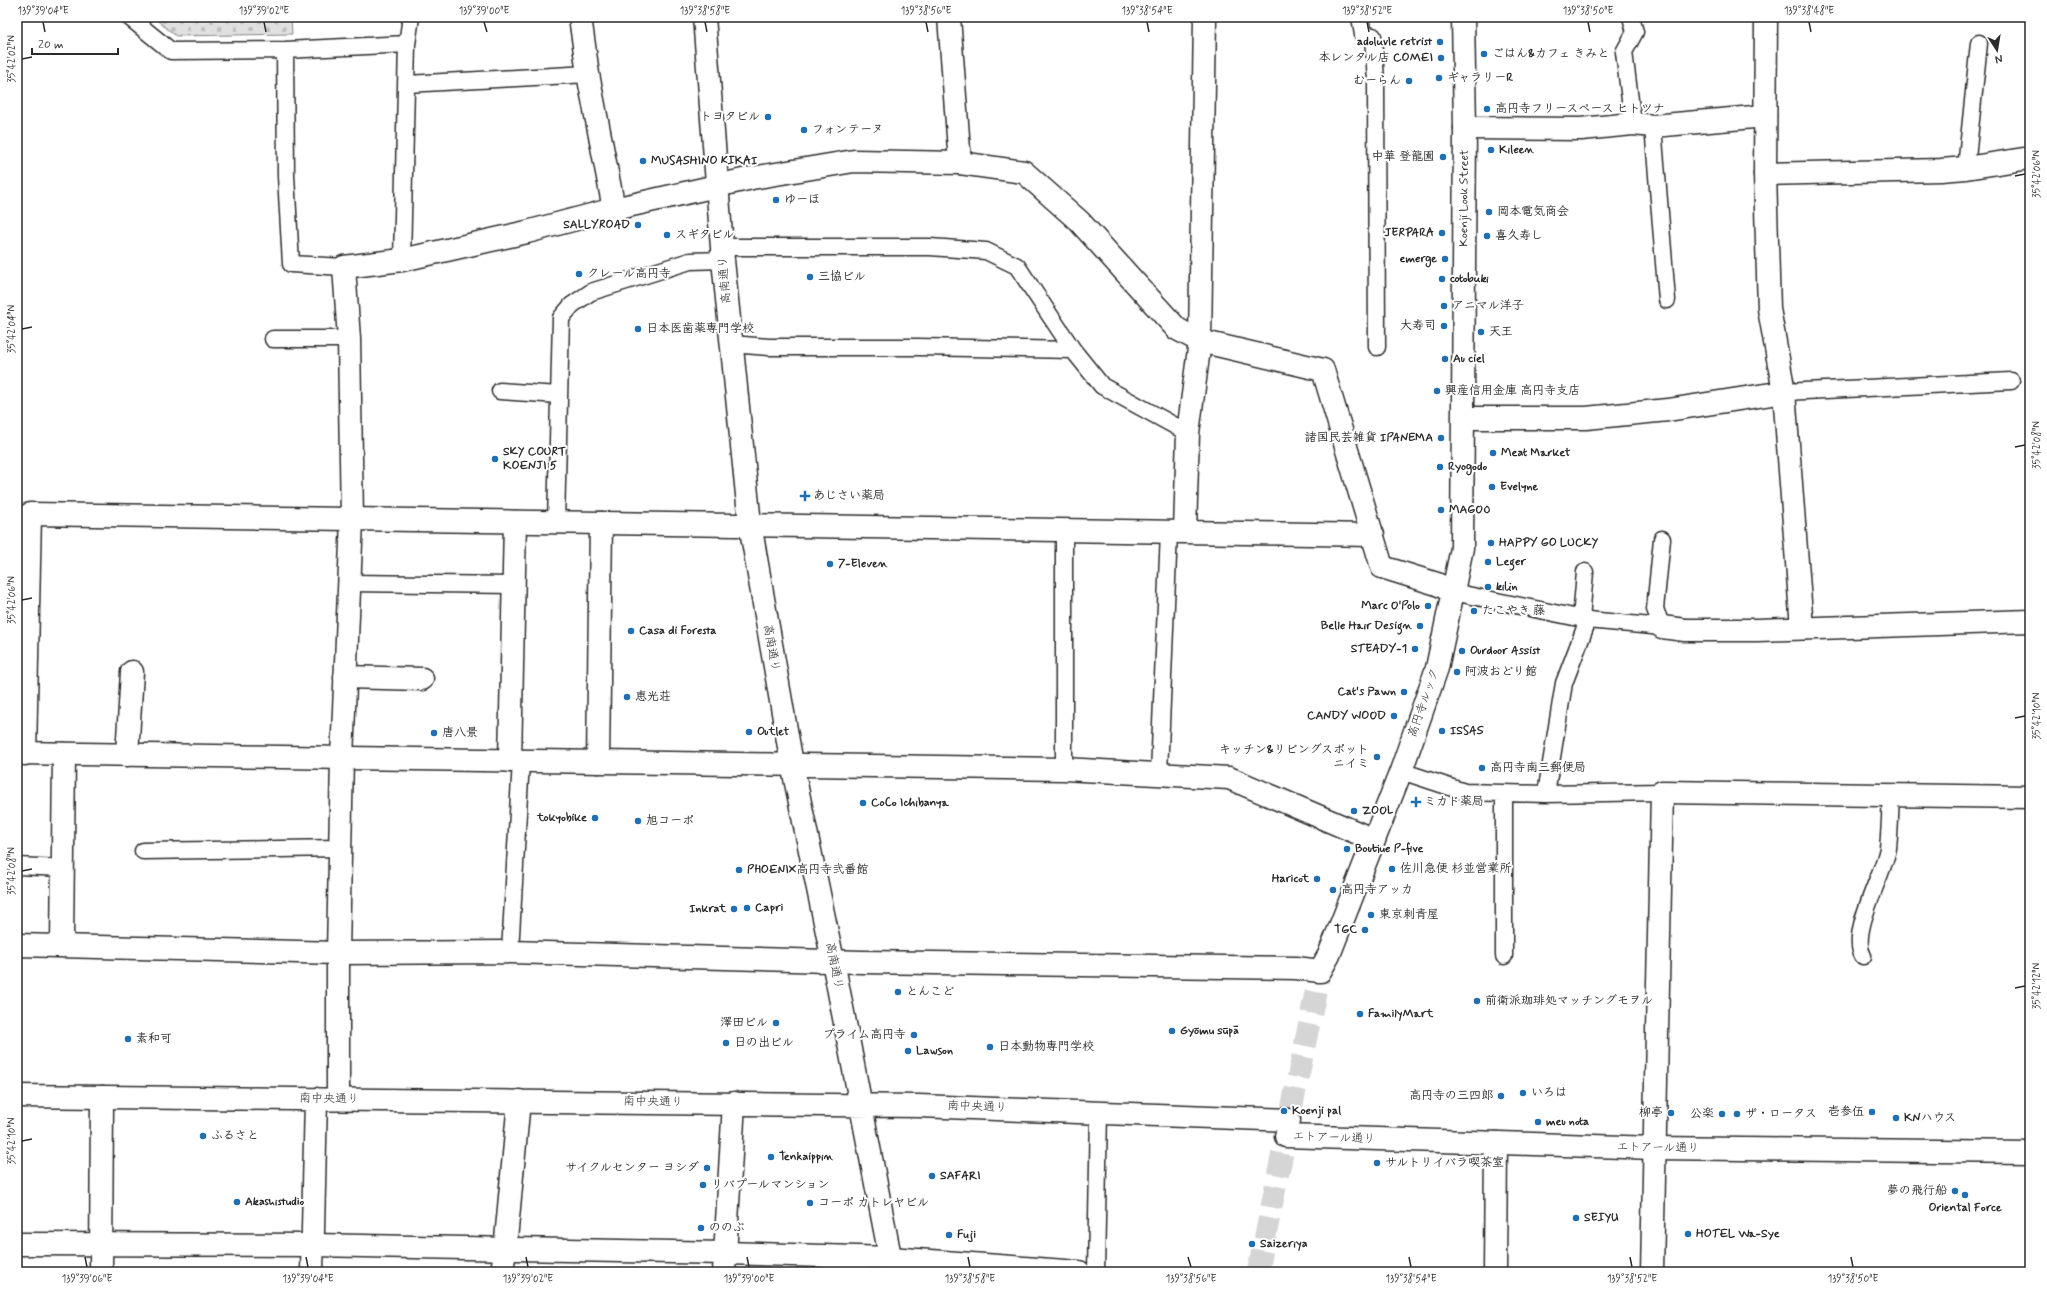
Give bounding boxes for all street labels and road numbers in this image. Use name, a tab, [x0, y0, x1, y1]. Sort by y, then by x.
street label: Koenji Look Street	[1456, 149, 1473, 247]
street label: 高南通り	[715, 255, 735, 305]
street label: 高南通り	[759, 623, 783, 673]
street label: 高円寺ルック	[1405, 666, 1443, 740]
street label: 高南通り	[822, 941, 846, 991]
street label: 南中央通り	[299, 1090, 359, 1108]
street label: 南中央通り	[623, 1093, 683, 1111]
street label: 南中央通り	[947, 1098, 1007, 1116]
street label: エトアール通り	[1292, 1129, 1376, 1147]
street label: エトアール通り	[1616, 1139, 1700, 1157]

